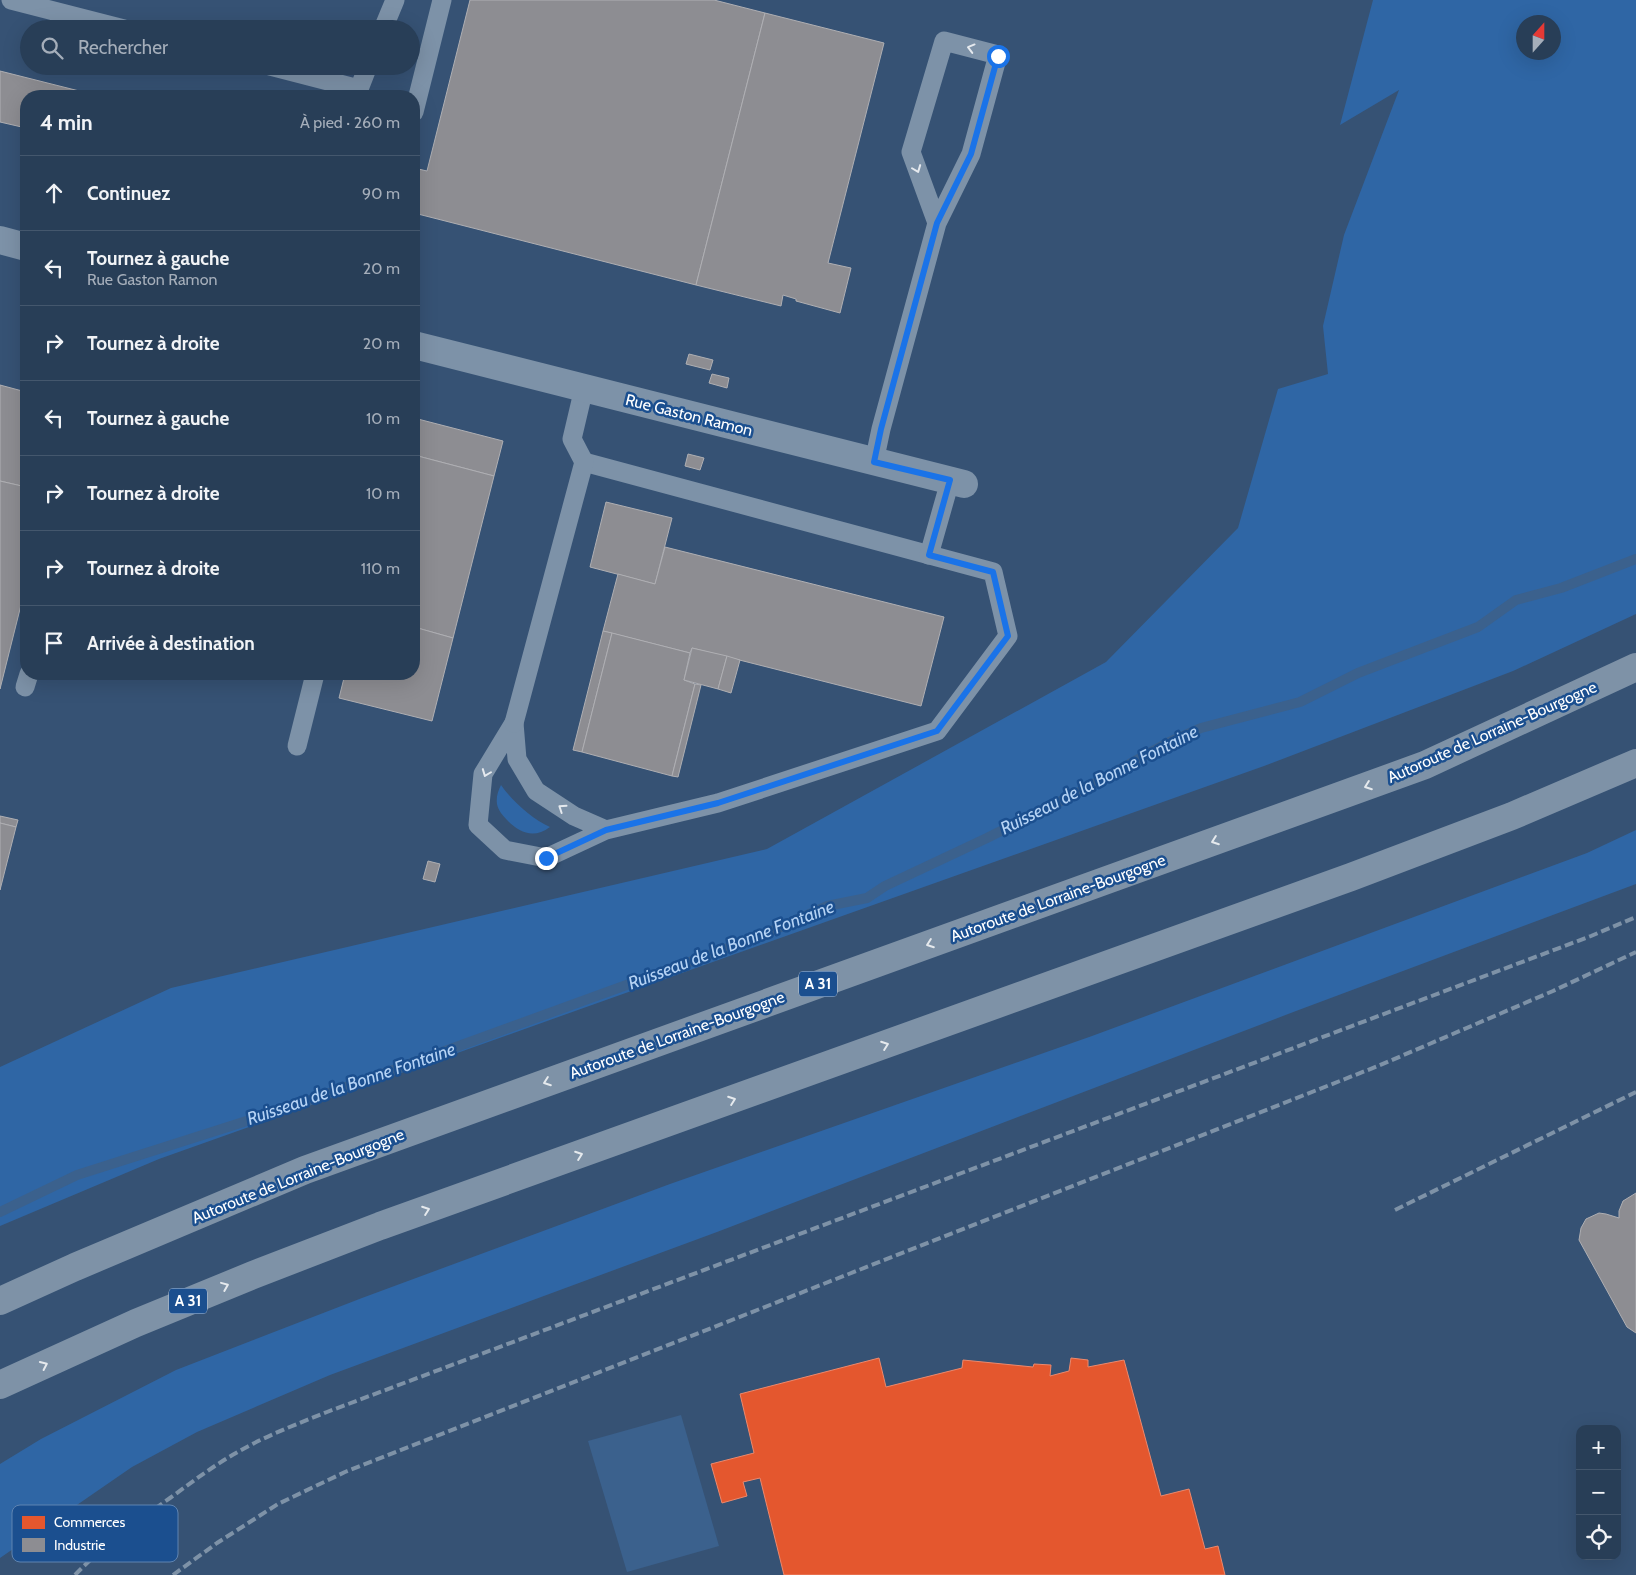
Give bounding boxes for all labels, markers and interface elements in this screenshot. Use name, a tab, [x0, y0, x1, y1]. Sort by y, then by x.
north arrow	[1516, 15, 1561, 60]
search box	[20, 20, 420, 75]
icon: search	[38, 34, 66, 62]
text: Rechercher	[78, 36, 168, 59]
one-way arrow	[968, 44, 976, 54]
route start	[987, 45, 1010, 68]
text: 4 min	[40, 110, 93, 135]
text: À pied · 260 m	[300, 113, 400, 132]
one-way arrow	[911, 165, 921, 173]
icon: ahead	[40, 179, 68, 207]
text: Continuez	[87, 182, 170, 205]
text: 90 m	[362, 184, 400, 203]
text: Tournez à gauche	[87, 247, 229, 270]
icon: left	[40, 254, 68, 282]
text: 20 m	[363, 259, 400, 278]
text: Rue Gaston Ramon	[87, 270, 217, 289]
icon: right	[40, 329, 68, 357]
text: Tournez à droite	[87, 332, 220, 355]
text: 20 m	[363, 334, 400, 353]
street label: Rue Gaston Ramon	[623, 390, 755, 440]
icon: left	[40, 404, 68, 432]
text: Tournez à gauche	[87, 407, 229, 430]
text: 10 m	[366, 409, 400, 428]
icon: right	[40, 479, 68, 507]
text: Tournez à droite	[87, 482, 220, 505]
text: 10 m	[366, 484, 400, 503]
icon: right	[40, 554, 68, 582]
text: Tournez à droite	[87, 557, 220, 580]
text: 110 m	[361, 559, 400, 578]
icon: arrive	[40, 629, 68, 657]
text: Arrivée à destination	[87, 632, 255, 655]
street label: Autoroute de Lorraine-Bourgogne	[1384, 677, 1600, 787]
water label: Ruisseau de la Bonne Fontaine	[996, 720, 1202, 840]
one-way arrow	[482, 768, 492, 777]
one-way arrow	[1364, 780, 1373, 790]
one-way arrow	[558, 805, 568, 814]
one-way arrow	[1211, 835, 1220, 845]
route end	[535, 847, 558, 870]
street label: Autoroute de Lorraine-Bourgogne	[948, 850, 1168, 946]
water label: Ruisseau de la Bonne Fontaine	[625, 895, 837, 995]
one-way arrow	[927, 938, 935, 948]
road number: A 31	[799, 972, 837, 996]
street label: Autoroute de Lorraine-Bourgogne	[567, 987, 787, 1083]
water label: Ruisseau de la Bonne Fontaine	[244, 1038, 458, 1130]
one-way arrow	[880, 1041, 889, 1051]
one-way arrow	[543, 1076, 552, 1086]
one-way arrow	[727, 1096, 736, 1106]
street label: Autoroute de Lorraine-Bourgogne	[189, 1125, 407, 1227]
one-way arrow	[574, 1151, 583, 1161]
one-way arrow	[421, 1206, 430, 1216]
one-way arrow	[221, 1282, 229, 1292]
road number: A 31	[169, 1288, 207, 1314]
one-way arrow	[39, 1360, 48, 1371]
map controls	[1576, 1425, 1621, 1560]
button: +	[1576, 1425, 1621, 1470]
button: −	[1576, 1470, 1621, 1515]
legend	[12, 1505, 178, 1562]
text: Commerces	[54, 1513, 126, 1531]
button: locate	[1576, 1515, 1621, 1560]
text: Industrie	[54, 1536, 105, 1554]

